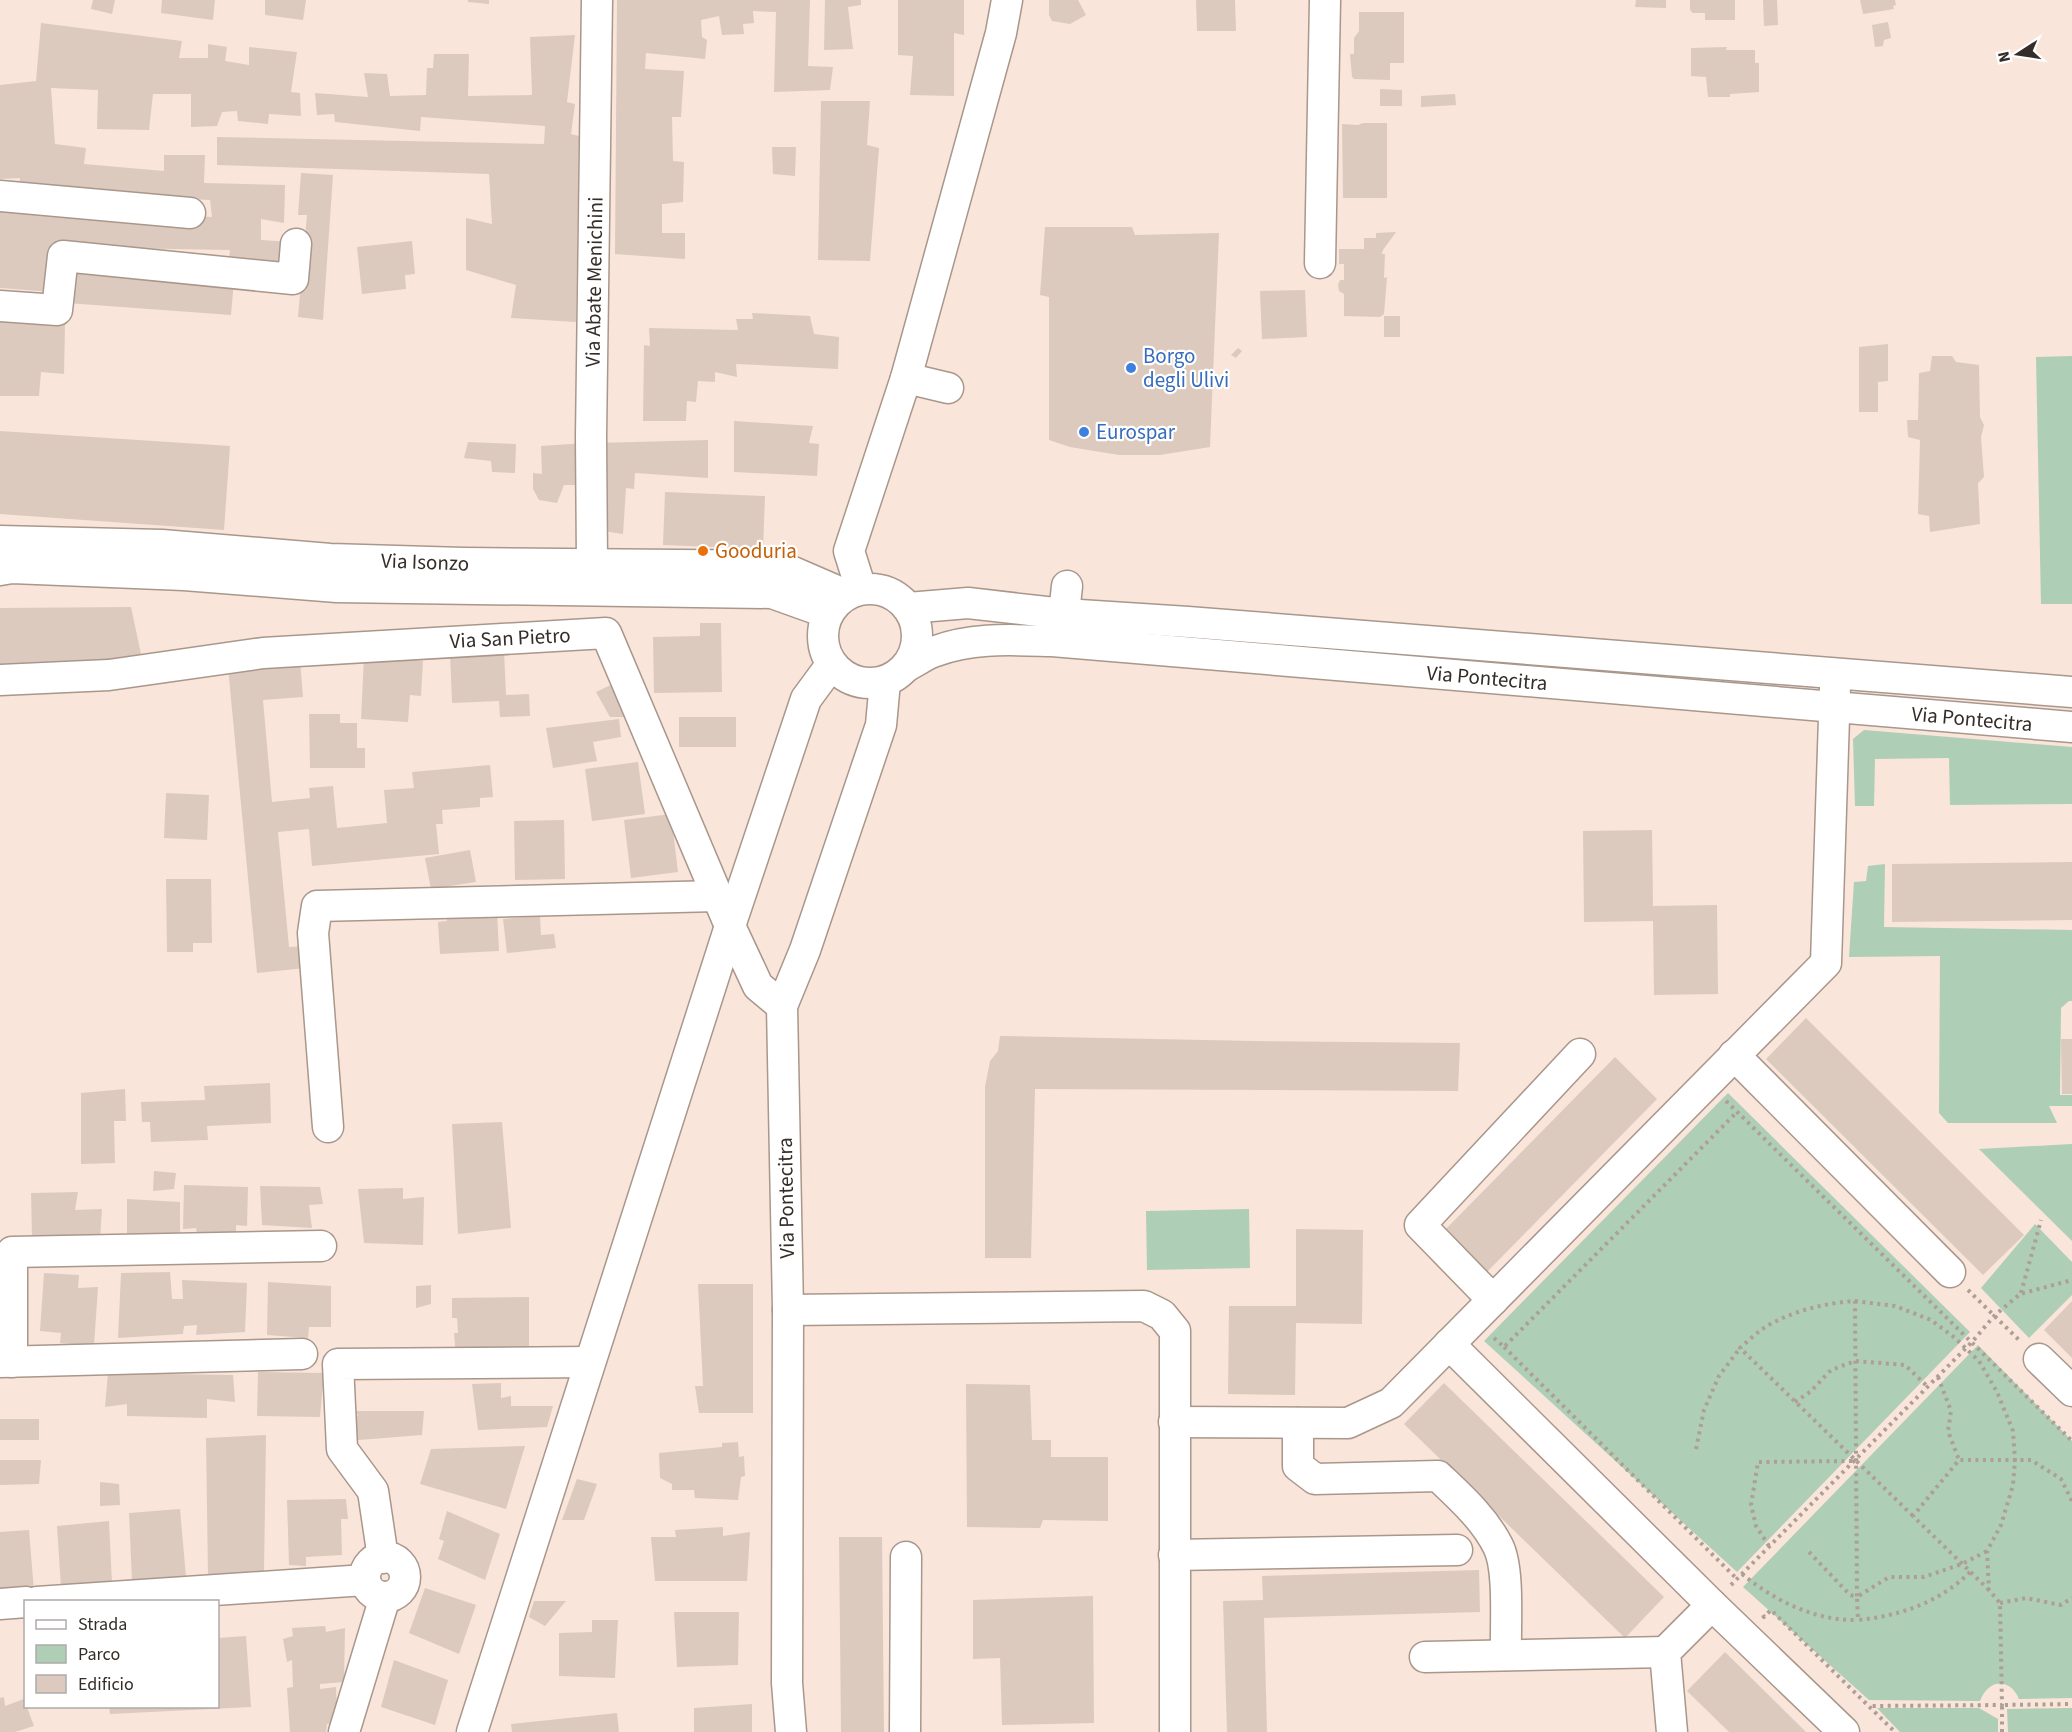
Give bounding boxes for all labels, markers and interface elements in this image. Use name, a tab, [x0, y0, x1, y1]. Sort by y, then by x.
north arrow	[1988, 24, 2048, 84]
text: N	[1992, 49, 2016, 64]
street label: Via Abate Menichini	[578, 197, 610, 367]
place label: Borgo degli Ulivi	[1143, 341, 1229, 395]
marker: Borgo degli Ulivi	[1124, 361, 1138, 375]
place label: Eurospar	[1096, 417, 1176, 447]
marker: Eurospar	[1077, 425, 1091, 439]
place label: Gooduria	[715, 536, 797, 566]
marker: Gooduria	[696, 544, 710, 558]
street label: Via Isonzo	[380, 545, 470, 579]
street label: Via San Pietro	[449, 620, 571, 656]
street label: Via Pontecitra	[1425, 658, 1549, 698]
street label: Via Pontecitra	[1910, 699, 2034, 739]
street label: Via Pontecitra	[770, 1137, 802, 1259]
legend	[24, 1600, 219, 1708]
text: Strada	[78, 1612, 127, 1637]
text: Parco	[78, 1642, 120, 1667]
text: Edificio	[78, 1672, 134, 1697]

